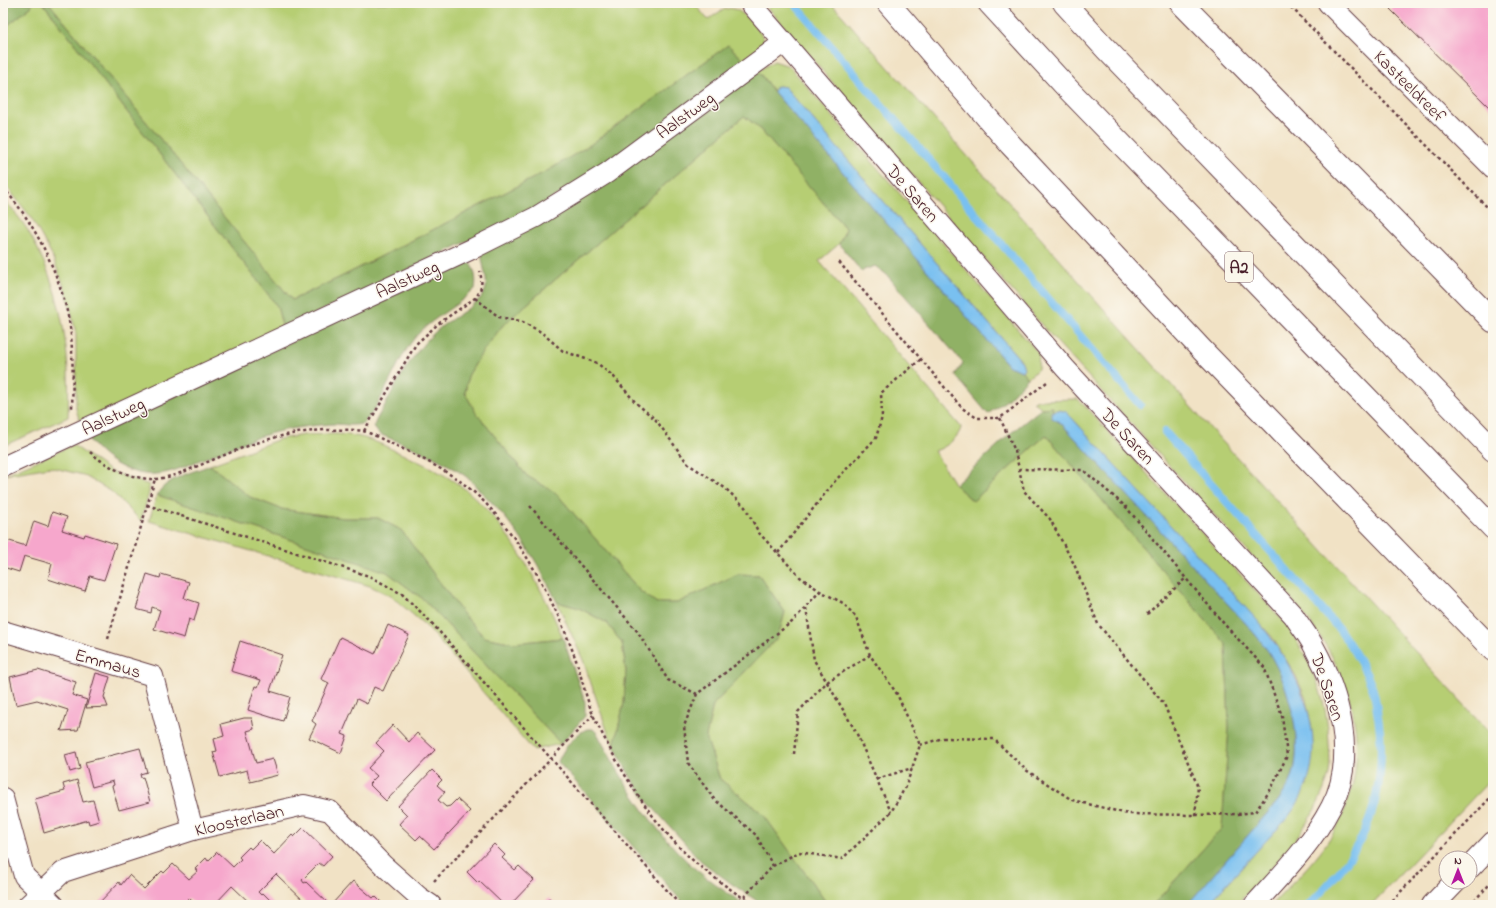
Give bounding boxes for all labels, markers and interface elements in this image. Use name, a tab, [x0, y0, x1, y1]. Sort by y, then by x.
street label: Kasteeldreef	[1367, 45, 1451, 130]
street label: Aalstweg	[651, 86, 722, 148]
street label: De Saren	[878, 159, 944, 229]
road number: A2	[1225, 252, 1253, 282]
street label: Aalstweg	[372, 255, 444, 308]
street label: Aalstweg	[78, 392, 150, 445]
street label: De Saren	[1093, 402, 1160, 472]
street label: Emmaus	[71, 643, 144, 687]
street label: De Saren	[1302, 650, 1350, 725]
street label: Kloosterlaan	[192, 799, 287, 845]
north arrow	[1438, 850, 1478, 890]
text: N	[1454, 853, 1462, 869]

